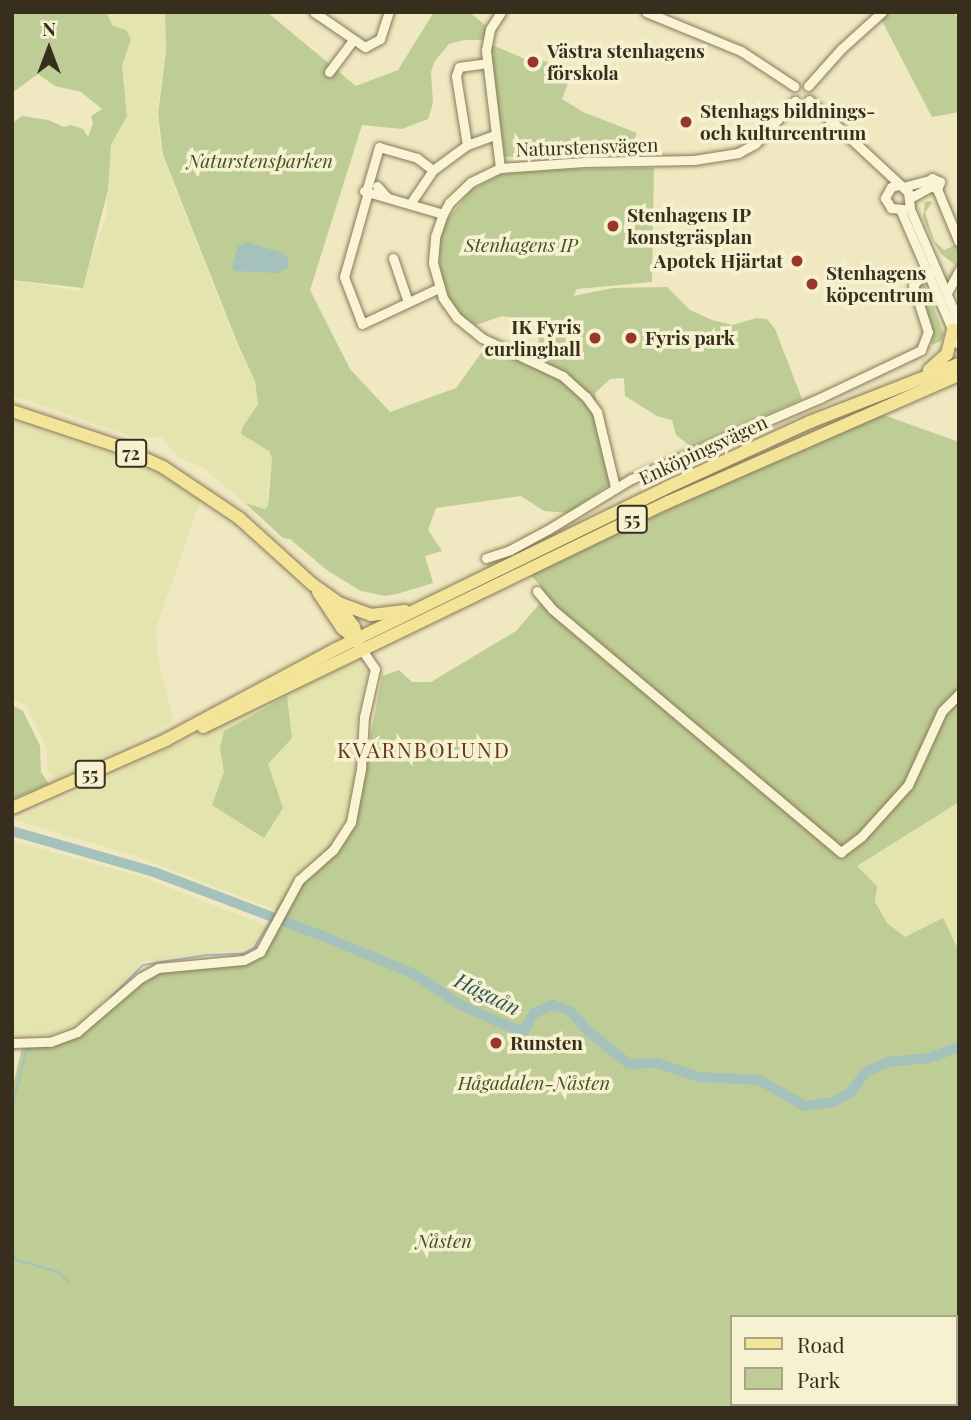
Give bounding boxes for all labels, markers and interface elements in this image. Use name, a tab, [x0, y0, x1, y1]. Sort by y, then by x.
north arrow	[14, 14, 84, 84]
text: N	[42, 15, 56, 41]
place label: Västra stenhagens förskola	[547, 40, 705, 84]
marker: Västra stenhagens förskola	[525, 54, 541, 70]
place label: Stenhags bildnings- och kulturcentrum	[700, 100, 875, 144]
marker: Stenhags bildnings- och kulturcentrum	[678, 114, 694, 130]
street label: Naturstensvägen	[515, 133, 659, 161]
park label: Naturstensparken	[187, 150, 333, 172]
place label: Stenhagens IP konstgräsplan	[627, 204, 752, 248]
marker: Stenhagens IP konstgräsplan	[605, 218, 621, 234]
park label: Stenhagens IP	[464, 234, 578, 256]
place label: Apotek Hjärtat	[654, 250, 783, 272]
marker: Apotek Hjärtat	[789, 253, 805, 269]
place label: Stenhagens köpcentrum	[826, 262, 934, 306]
marker: Stenhagens köpcentrum	[804, 276, 820, 292]
place label: IK Fyris curlinghall	[484, 316, 581, 360]
place label: Fyris park	[645, 327, 735, 349]
marker: IK Fyris curlinghall	[587, 330, 603, 346]
marker: Fyris park	[623, 330, 639, 346]
street label: Enköpingsvägen	[635, 410, 771, 490]
road number: 72	[114, 438, 148, 467]
road number: 55	[616, 504, 648, 534]
district label: KVARNBOLUND	[338, 736, 510, 762]
road number: 55	[74, 760, 106, 788]
water label: Hågaån	[451, 966, 525, 1020]
place label: Runsten	[510, 1032, 583, 1054]
marker: Runsten	[488, 1035, 504, 1051]
park label: Hågadalen-Nåsten	[458, 1072, 610, 1094]
park label: Nåsten	[416, 1230, 472, 1252]
legend	[730, 1315, 957, 1406]
text: Road	[797, 1330, 845, 1358]
text: Park	[797, 1365, 840, 1393]

